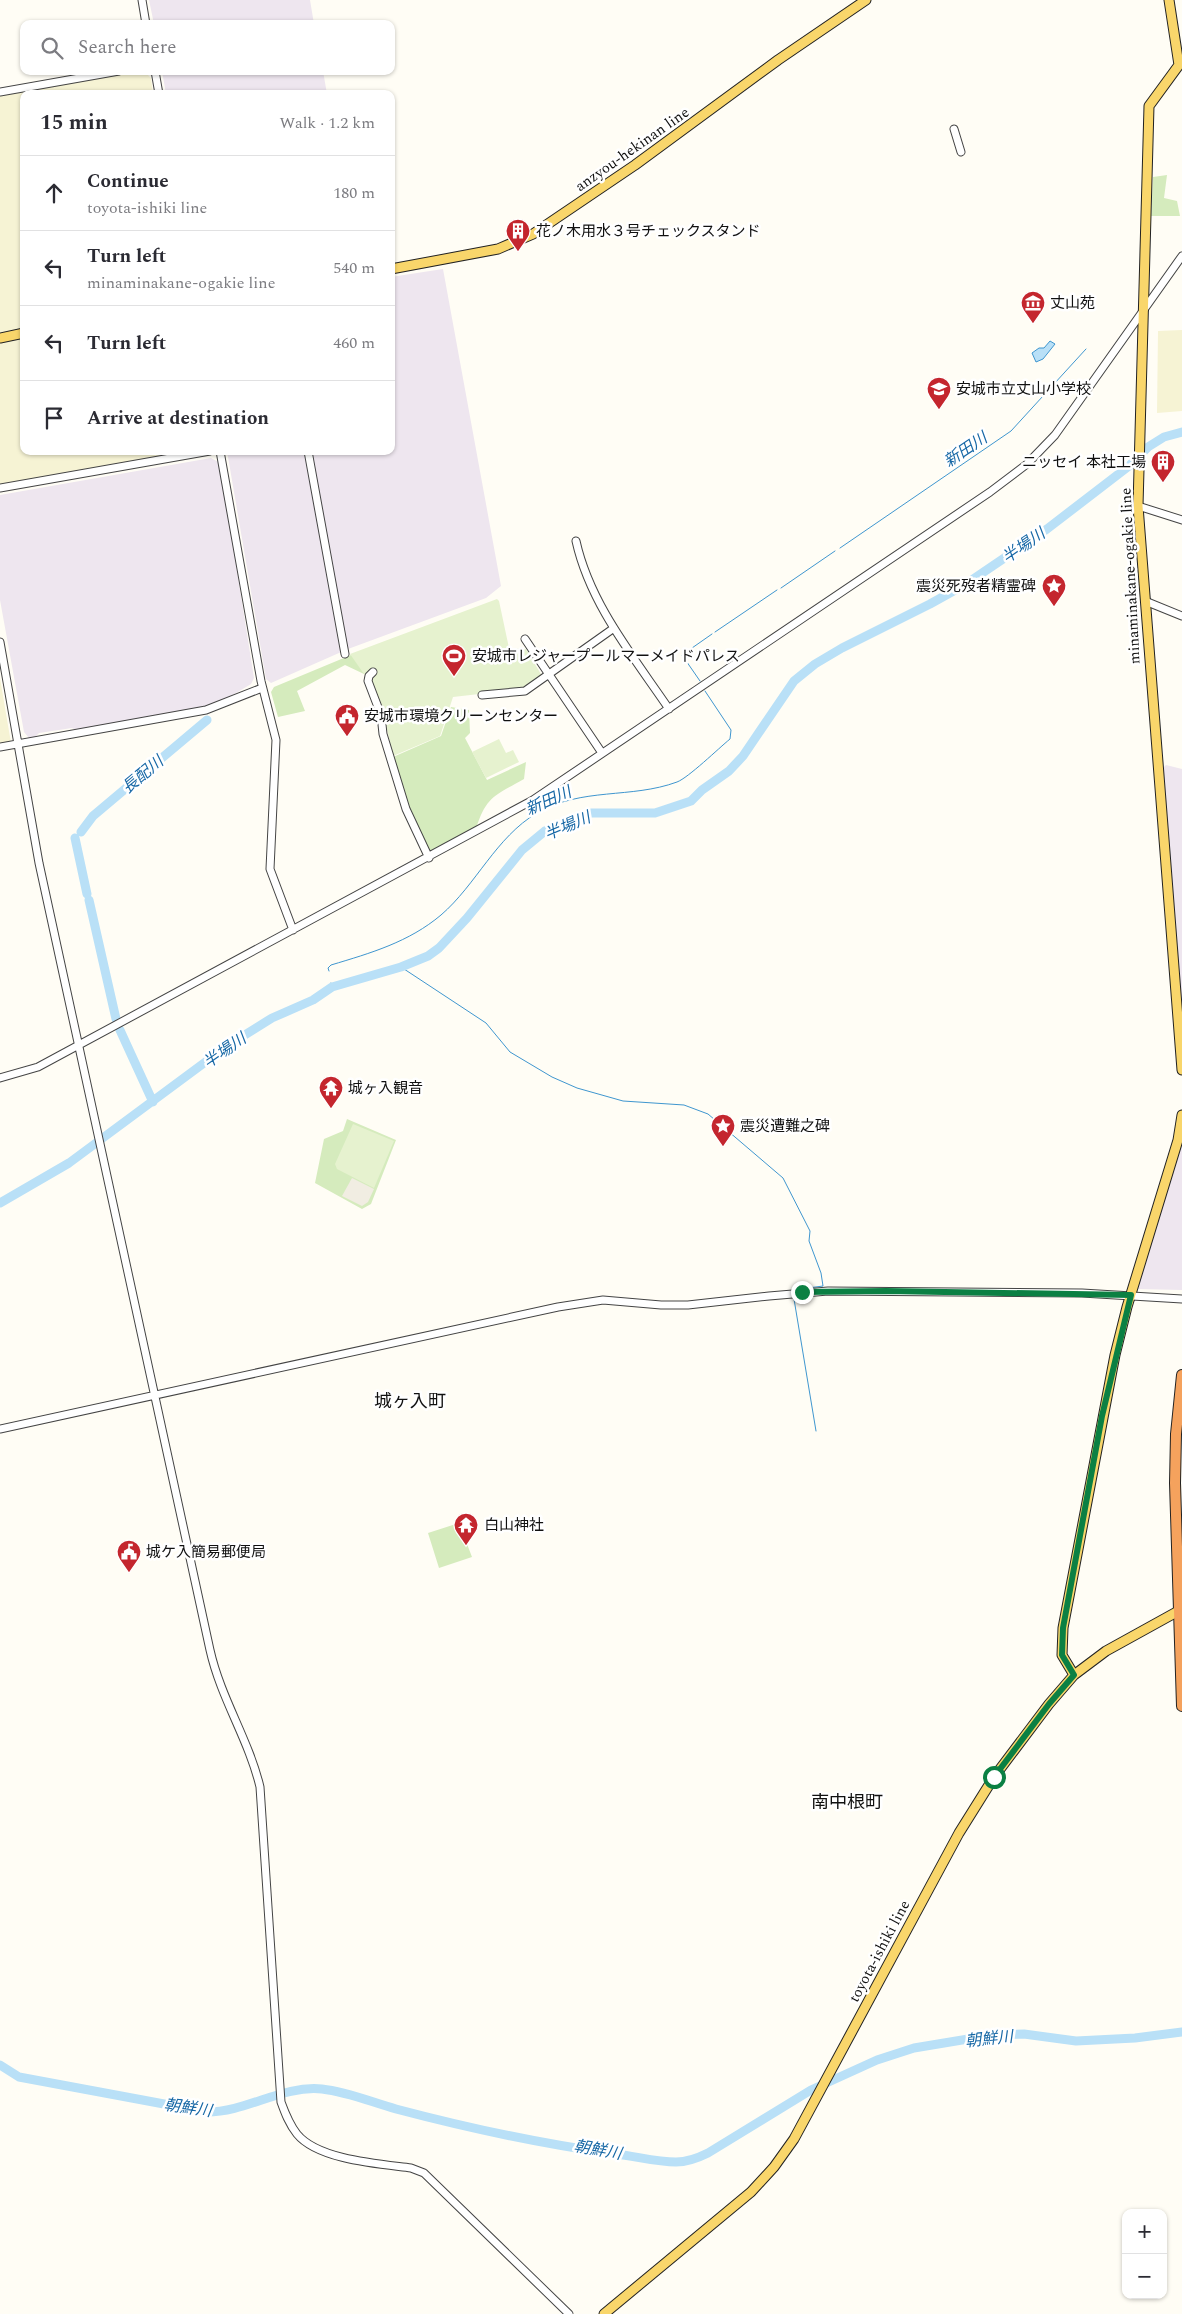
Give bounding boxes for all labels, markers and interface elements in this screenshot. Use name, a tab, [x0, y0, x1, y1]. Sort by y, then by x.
search box	[20, 20, 395, 75]
text: Search here	[78, 33, 177, 62]
icon: search	[38, 34, 66, 62]
street label: anzyou-hekinan line	[570, 101, 694, 198]
text: 15 min	[40, 107, 108, 139]
text: Walk · 1.2 km	[280, 111, 375, 135]
text: Continue	[87, 167, 169, 196]
icon: ahead	[40, 179, 68, 207]
text: 180 m	[333, 181, 375, 205]
text: toyota-ishiki line	[87, 196, 207, 220]
building icon: 花ノ木用水３号チェックスタンド	[505, 218, 531, 252]
place label: 花ノ木用水３号チェックスタンド	[536, 220, 761, 243]
text: Turn left	[87, 242, 166, 271]
icon: left	[40, 254, 68, 282]
text: 540 m	[333, 256, 375, 280]
text: minaminakane-ogakie line	[87, 271, 275, 295]
museum icon: 丈山苑	[1020, 290, 1046, 324]
place label: 丈山苑	[1050, 292, 1095, 315]
icon: left	[40, 329, 68, 357]
text: Turn left	[87, 329, 166, 358]
text: 460 m	[333, 331, 375, 355]
school or university icon: 安城市立丈山小学校	[926, 376, 952, 410]
place label: 安城市立丈山小学校	[956, 378, 1091, 401]
icon: arrive	[40, 404, 68, 432]
text: Arrive at destination	[87, 404, 269, 433]
water label: 新田川	[939, 425, 994, 473]
building icon: ニッセイ 本社工場	[1150, 449, 1176, 483]
place label: ニッセイ 本社工場	[1022, 451, 1146, 474]
street label: minaminakane-ogakie line	[1114, 487, 1147, 665]
water label: 半場川	[997, 521, 1052, 569]
place icon: 震災死歿者精霊碑	[1041, 573, 1067, 607]
place label: 震災死歿者精霊碑	[916, 575, 1036, 598]
sports icon: 安城市レジャープールマーメイドパレス	[441, 643, 467, 677]
place label: 安城市レジャープールマーメイドパレス	[472, 645, 740, 668]
public building icon: 安城市環境クリーンセンター	[334, 703, 360, 737]
place label: 安城市環境クリーンセンター	[364, 705, 558, 728]
water label: 長配川	[117, 749, 170, 799]
water label: 新田川	[522, 779, 577, 822]
water label: 半場川	[541, 805, 596, 846]
water label: 半場川	[198, 1026, 253, 1074]
temple icon: 城ヶ入観音	[318, 1075, 344, 1109]
place label: 城ヶ入観音	[348, 1077, 423, 1100]
place icon: 震災遭難之碑	[710, 1113, 736, 1147]
place label: 震災遭難之碑	[740, 1115, 830, 1138]
route end	[791, 1281, 814, 1304]
district label: 城ヶ入町	[374, 1388, 446, 1415]
temple icon: 白山神社	[453, 1512, 479, 1546]
place label: 白山神社	[484, 1514, 544, 1537]
public building icon: 城ケ入簡易郵便局	[116, 1539, 142, 1573]
place label: 城ケ入簡易郵便局	[146, 1541, 266, 1564]
route start	[983, 1766, 1006, 1789]
district label: 南中根町	[811, 1789, 883, 1816]
street label: toyota-ishiki line	[843, 1896, 916, 2006]
water label: 朝鮮川	[964, 2024, 1016, 2053]
water label: 朝鮮川	[162, 2093, 215, 2123]
water label: 朝鮮川	[572, 2134, 626, 2166]
map controls	[1122, 2209, 1167, 2299]
button: +	[1122, 2209, 1167, 2254]
button: −	[1122, 2254, 1167, 2299]

